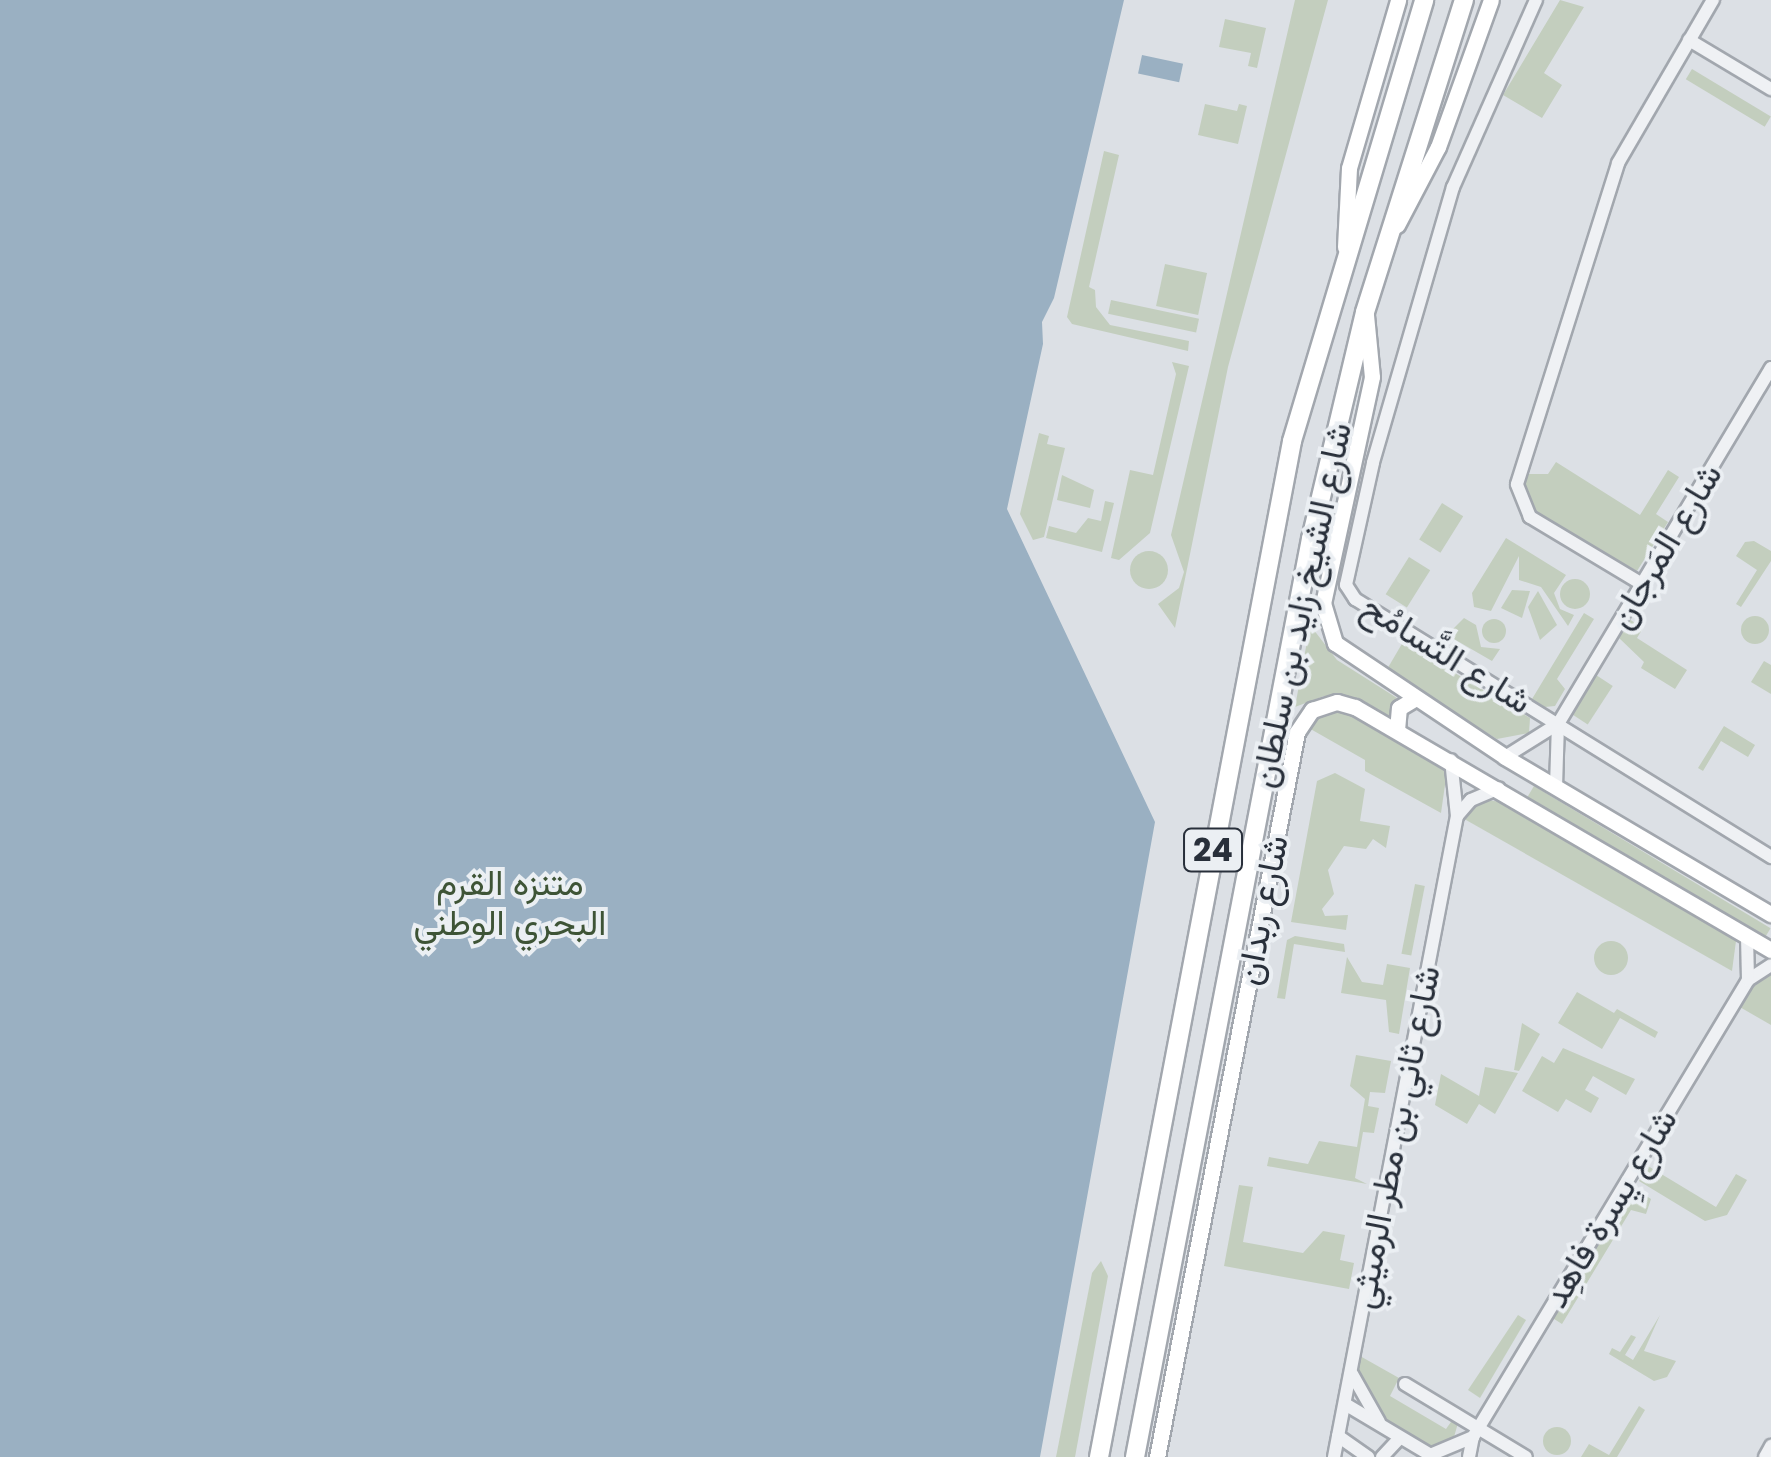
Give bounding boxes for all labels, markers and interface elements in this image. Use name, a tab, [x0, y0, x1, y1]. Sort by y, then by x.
street label: شارع الشيخ زايد بن سلطان	[1242, 419, 1360, 791]
street label: شارع المَرجان	[1599, 456, 1731, 636]
street label: شارع التَّسامُح	[1354, 585, 1540, 723]
road number: 24	[1183, 823, 1243, 877]
street label: شارع ربدان	[1227, 832, 1297, 988]
park label: متنزه القرم البحري الوطني	[414, 862, 606, 944]
street label: شارع ثاني بن مطر الرميثي	[1341, 962, 1449, 1312]
street label: شارع يِسرة فاهِد	[1534, 1101, 1686, 1315]

